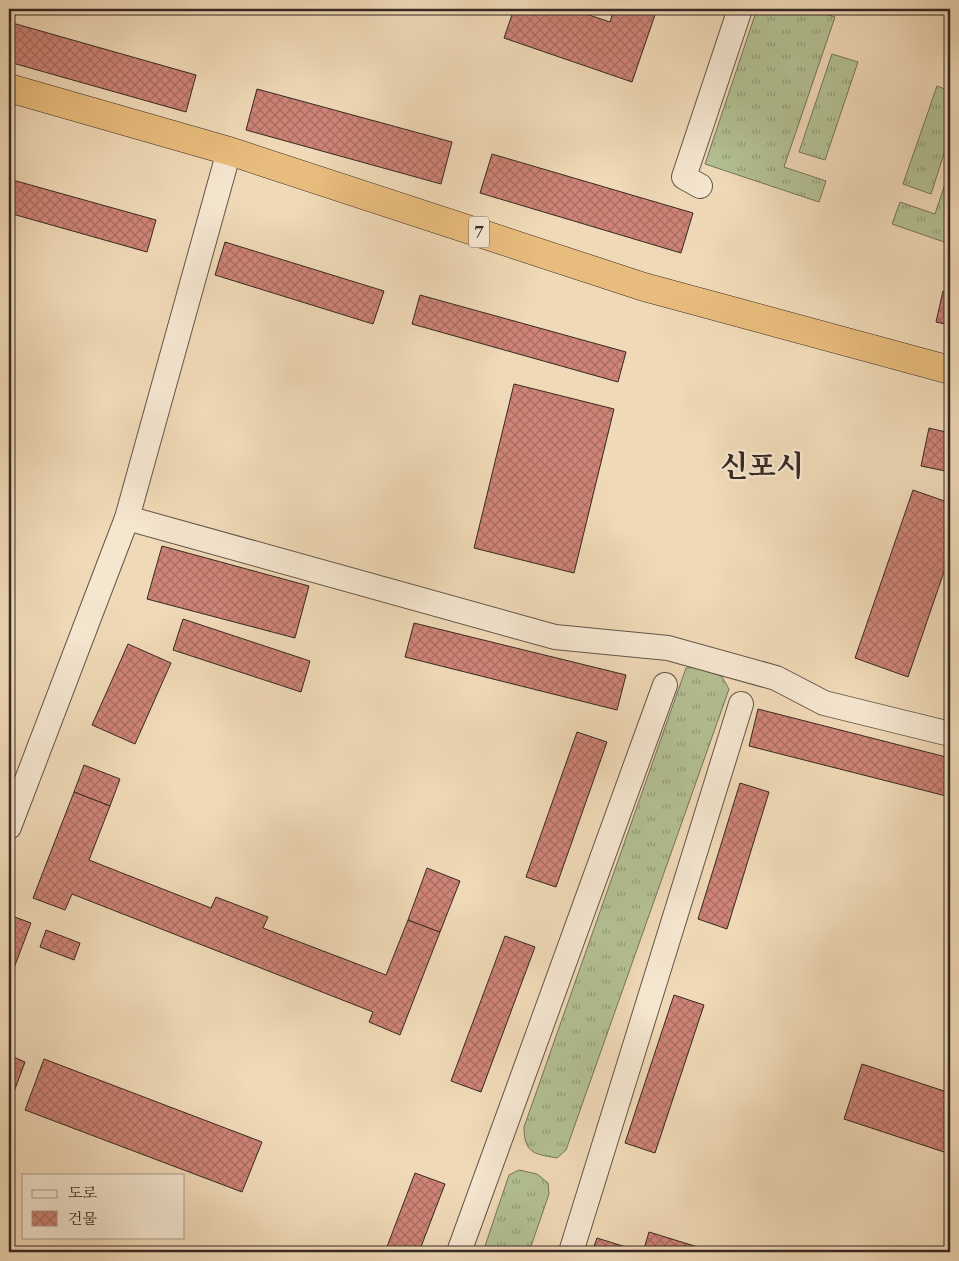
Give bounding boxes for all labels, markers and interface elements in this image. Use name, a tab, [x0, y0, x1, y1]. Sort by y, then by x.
road number: 7	[469, 216, 489, 248]
district label: 신포시	[720, 447, 804, 485]
legend	[22, 1174, 185, 1238]
text: 도로	[68, 1183, 97, 1202]
text: 건물	[68, 1209, 97, 1228]

